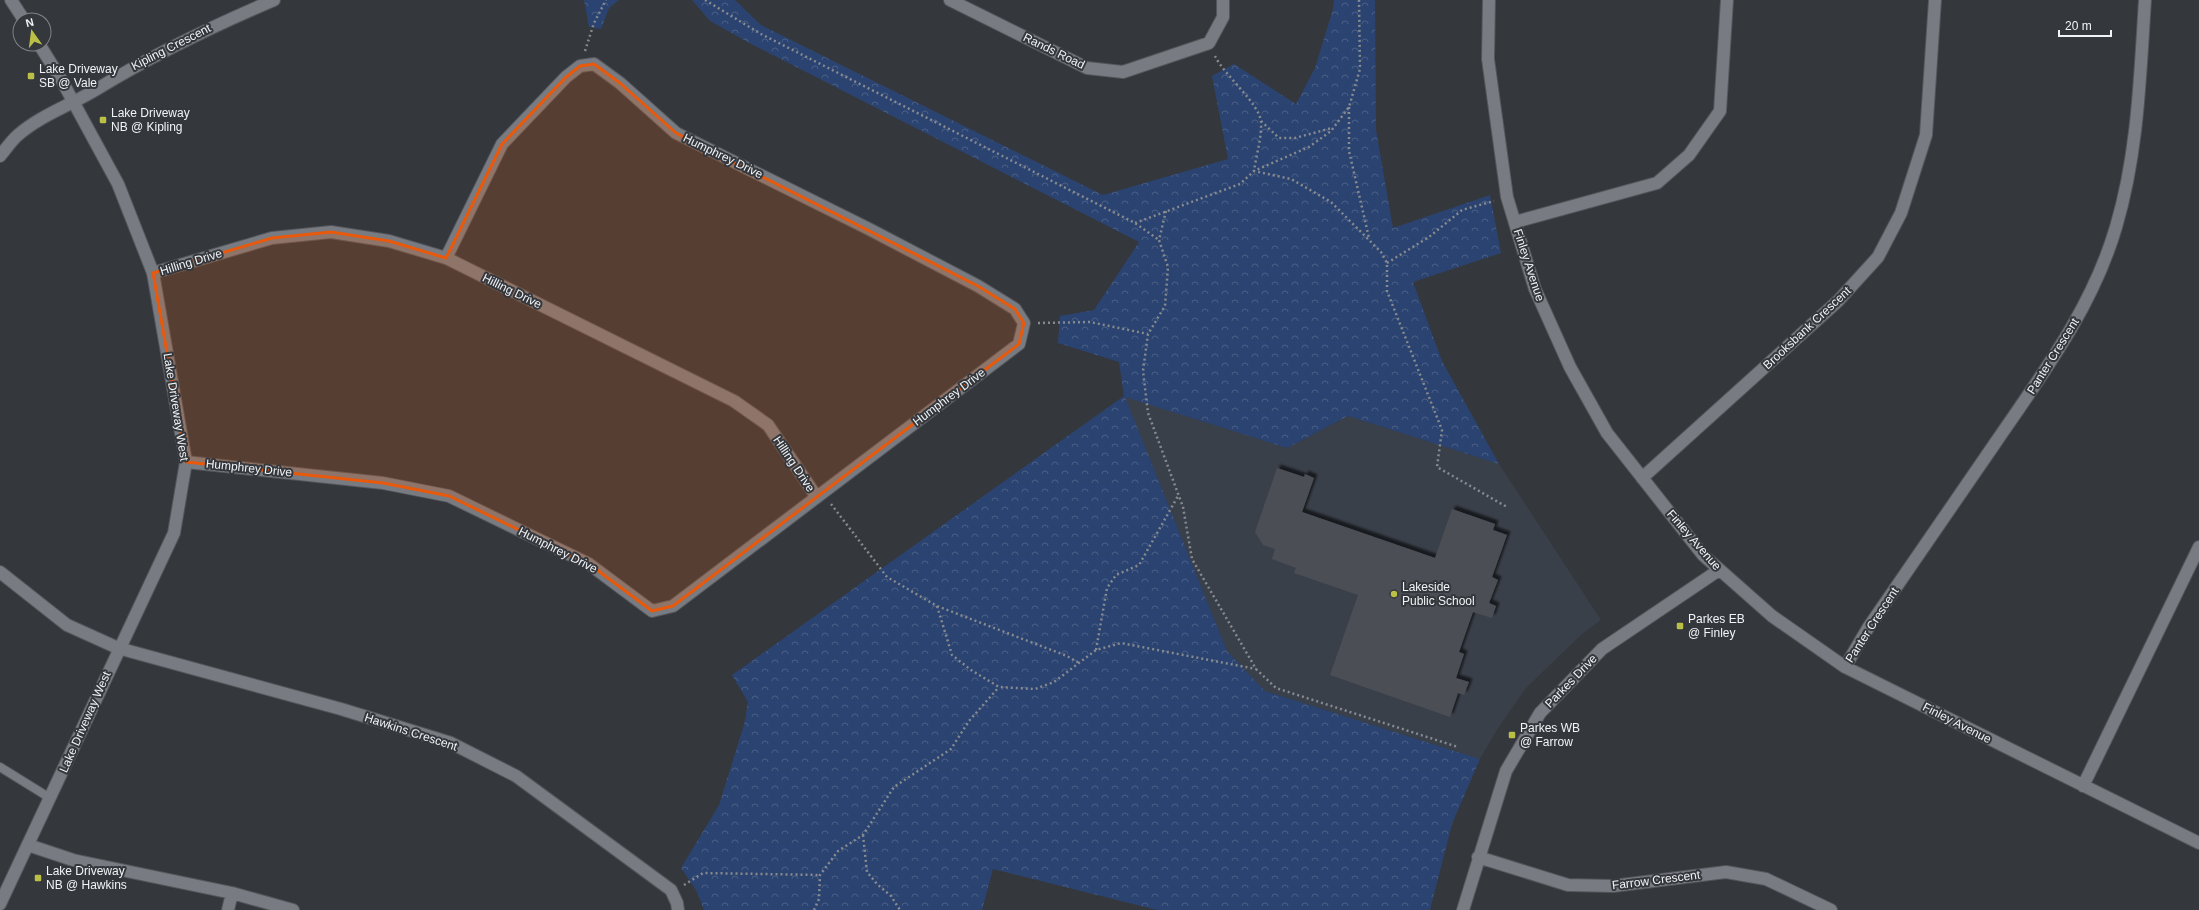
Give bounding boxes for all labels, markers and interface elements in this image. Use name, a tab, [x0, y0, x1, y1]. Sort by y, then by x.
north arrow	[12, 12, 52, 52]
scale bar	[2059, 12, 2111, 38]
text: N	[24, 16, 35, 29]
text: 20 m	[2065, 19, 2092, 33]
street label: Kipling Crescent	[129, 21, 214, 73]
street label: Rands Road	[1021, 30, 1087, 72]
place label: Lake Driveway SB @ Vale	[39, 62, 118, 90]
marker: Lake Driveway SB @ Vale	[26, 71, 36, 81]
place label: Lake Driveway NB @ Kipling	[111, 106, 190, 134]
marker: Lake Driveway NB @ Kipling	[98, 115, 108, 125]
street label: Humphrey Drive	[681, 131, 765, 181]
street label: Finley Avenue	[1511, 227, 1547, 303]
street label: Hilling Drive	[158, 246, 224, 278]
street label: Hilling Drive	[480, 271, 544, 311]
street label: Brooksbank Crescent	[1760, 283, 1854, 372]
street label: Panter Crescent	[2024, 315, 2082, 396]
street label: Lake Driveway West	[161, 352, 192, 463]
street label: Humphrey Drive	[910, 365, 988, 429]
street label: Hilling Drive	[770, 434, 818, 495]
street label: Humphrey Drive	[205, 457, 293, 480]
street label: Finley Avenue	[1664, 507, 1724, 573]
street label: Humphrey Drive	[516, 524, 600, 576]
place label: Lakeside Public School	[1402, 580, 1475, 608]
street label: Panter Crescent	[1843, 584, 1902, 665]
marker: Lakeside Public School	[1389, 589, 1399, 599]
place label: Parkes EB @ Finley	[1688, 612, 1745, 640]
marker: Parkes EB @ Finley	[1675, 621, 1685, 631]
street label: Parkes Drive	[1542, 651, 1600, 711]
street label: Lake Driveway West	[56, 669, 114, 775]
street label: Finley Avenue	[1920, 700, 1994, 746]
street label: Hawkins Crescent	[363, 710, 460, 754]
place label: Parkes WB @ Farrow	[1520, 721, 1580, 749]
marker: Parkes WB @ Farrow	[1507, 730, 1517, 740]
place label: Lake Driveway NB @ Hawkins	[46, 864, 127, 892]
street label: Farrow Crescent	[1611, 868, 1702, 892]
marker: Lake Driveway NB @ Hawkins	[33, 873, 43, 883]

